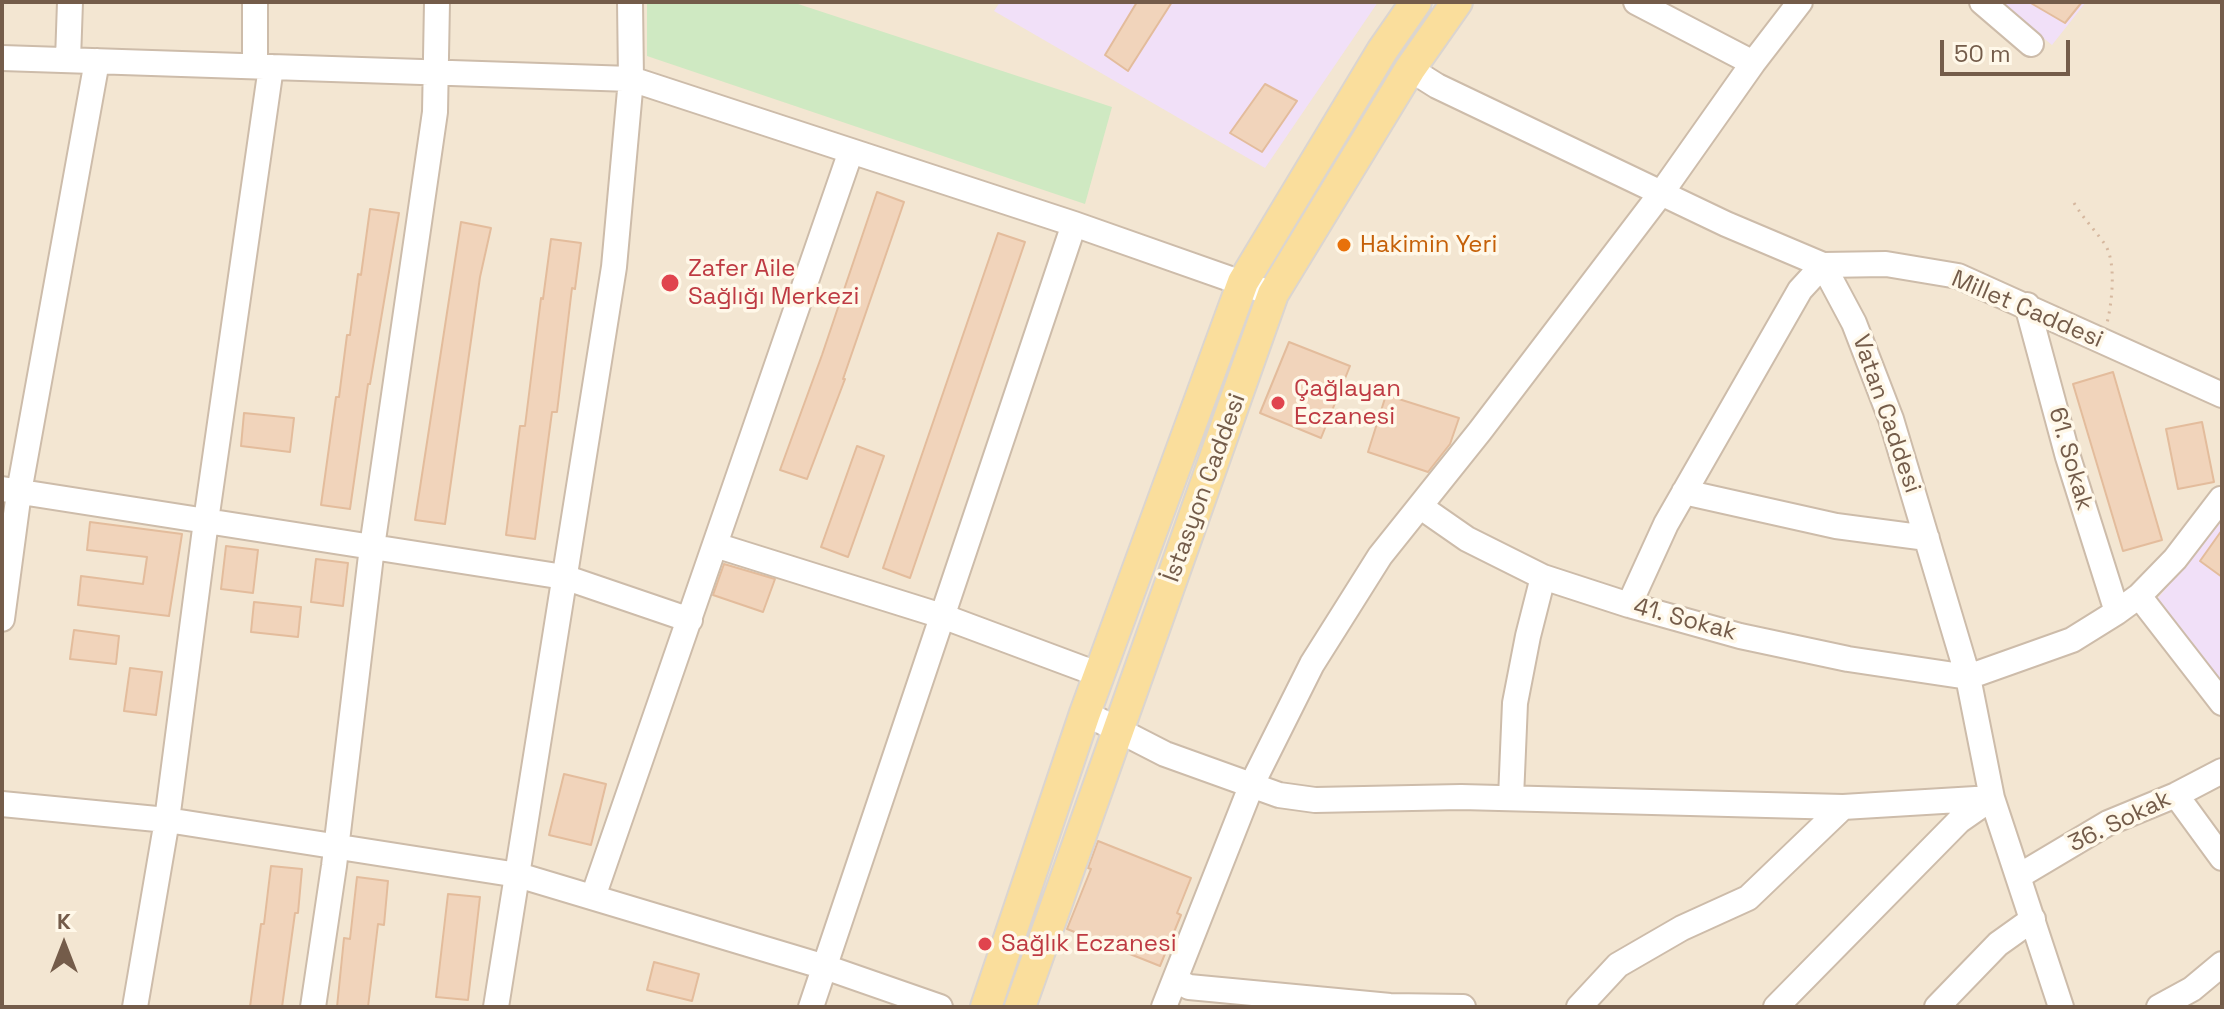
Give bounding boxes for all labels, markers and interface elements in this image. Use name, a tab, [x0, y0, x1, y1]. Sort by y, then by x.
scale bar	[1944, 24, 2074, 74]
text: 50 m	[1954, 38, 2011, 69]
place label: Hakimin Yeri	[1360, 231, 1497, 259]
marker: Hakimin Yeri	[1335, 236, 1353, 254]
place label: Zafer Aile Sağlığı Merkezi	[688, 255, 859, 311]
street label: Millet Caddesi	[1947, 265, 2107, 355]
marker: Zafer Aile Sağlığı Merkezi	[659, 272, 681, 294]
street label: Vatan Caddesi	[1845, 331, 1927, 497]
place label: Çağlayan Eczanesi	[1294, 375, 1401, 431]
street label: İstasyon Caddesi	[1158, 390, 1252, 586]
marker: Çağlayan Eczanesi	[1269, 394, 1287, 412]
street label: 61. Sokak	[2042, 404, 2098, 514]
street label: 41. Sokak	[1630, 592, 1740, 648]
street label: 36. Sokak	[2064, 785, 2176, 859]
north arrow	[24, 905, 104, 985]
text: K	[57, 907, 71, 935]
place label: Sağlık Eczanesi	[1001, 930, 1177, 958]
marker: Sağlık Eczanesi	[976, 935, 994, 953]

